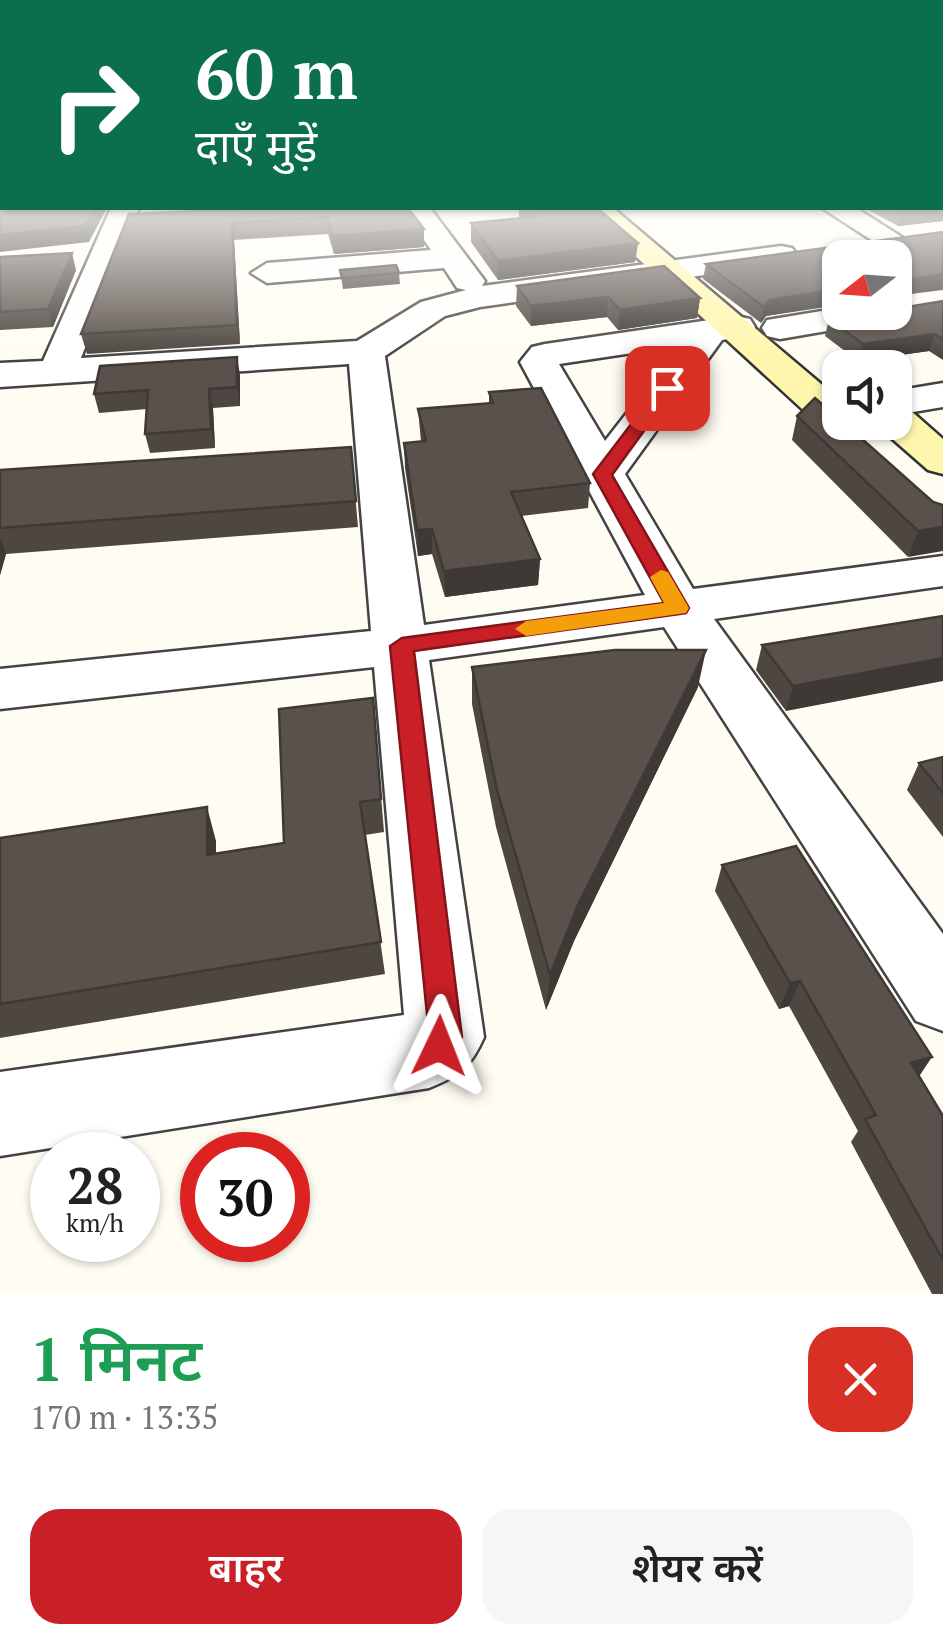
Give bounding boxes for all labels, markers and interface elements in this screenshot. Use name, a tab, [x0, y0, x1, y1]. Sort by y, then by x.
text: 60 m	[195, 26, 358, 119]
icon: right	[30, 40, 160, 170]
text: दाएँ मुड़ें	[195, 115, 317, 175]
north arrow	[822, 240, 912, 330]
map controls	[822, 240, 912, 440]
pin	[625, 346, 710, 431]
button: sound	[822, 350, 912, 440]
icon: arrive	[640, 361, 695, 416]
position arrow	[387, 994, 491, 1098]
speed limit sign: 30	[180, 1132, 310, 1262]
text: 28	[67, 1152, 123, 1218]
text: km/h	[66, 1206, 124, 1239]
text: 1 मिनट	[30, 1319, 202, 1398]
button: close	[808, 1327, 913, 1432]
text: 170 m · 13:35	[30, 1396, 218, 1438]
button: बाहर	[30, 1509, 462, 1624]
button: शेयर करें	[482, 1509, 913, 1624]

